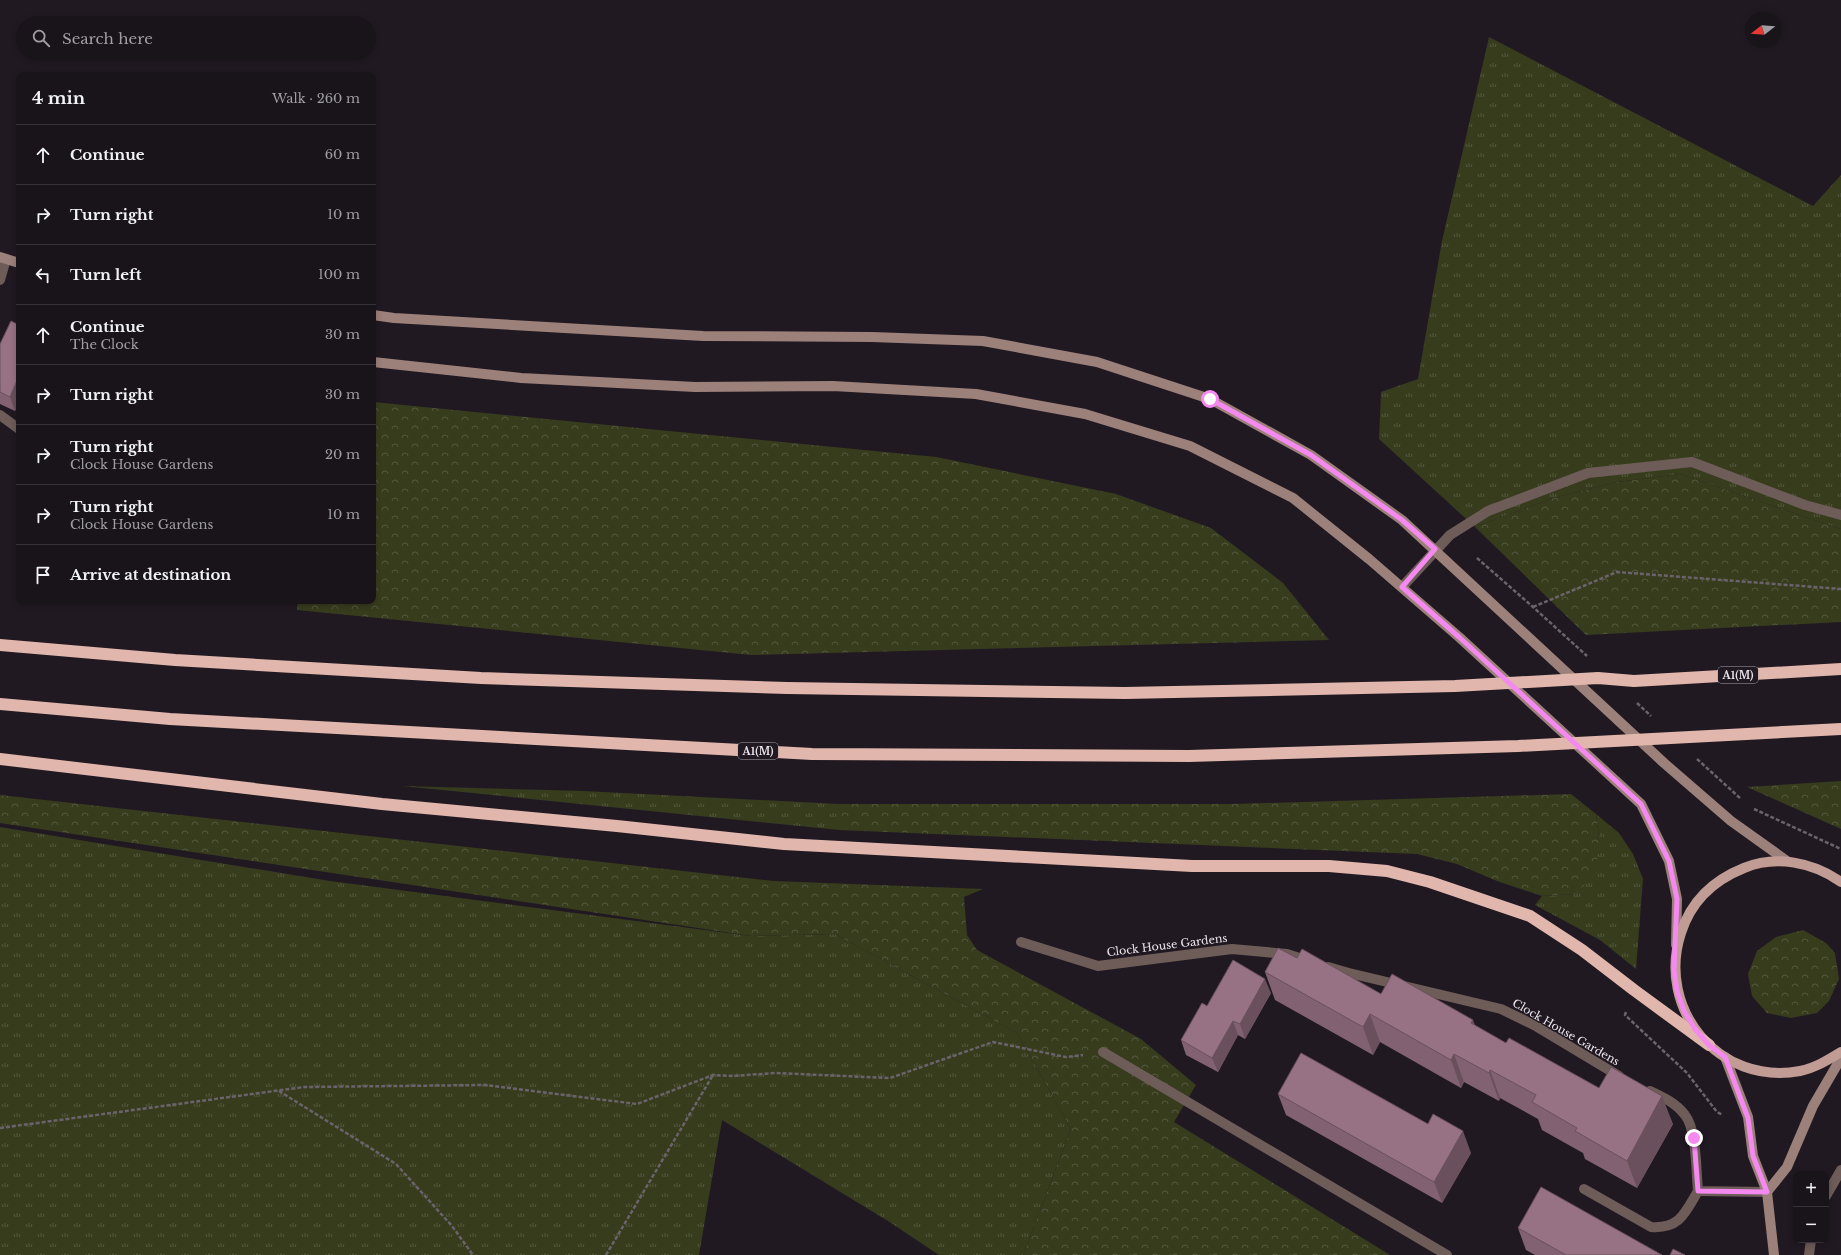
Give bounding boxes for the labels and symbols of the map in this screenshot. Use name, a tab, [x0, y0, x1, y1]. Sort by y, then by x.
north arrow	[1745, 12, 1781, 48]
route start	[1201, 390, 1219, 408]
road number: A1(M)	[1718, 667, 1758, 683]
road number: A1(M)	[738, 743, 778, 759]
street label: Clock House Gardens	[1106, 931, 1228, 959]
street label: Clock House Gardens	[1510, 996, 1622, 1068]
route end	[1685, 1129, 1703, 1147]

